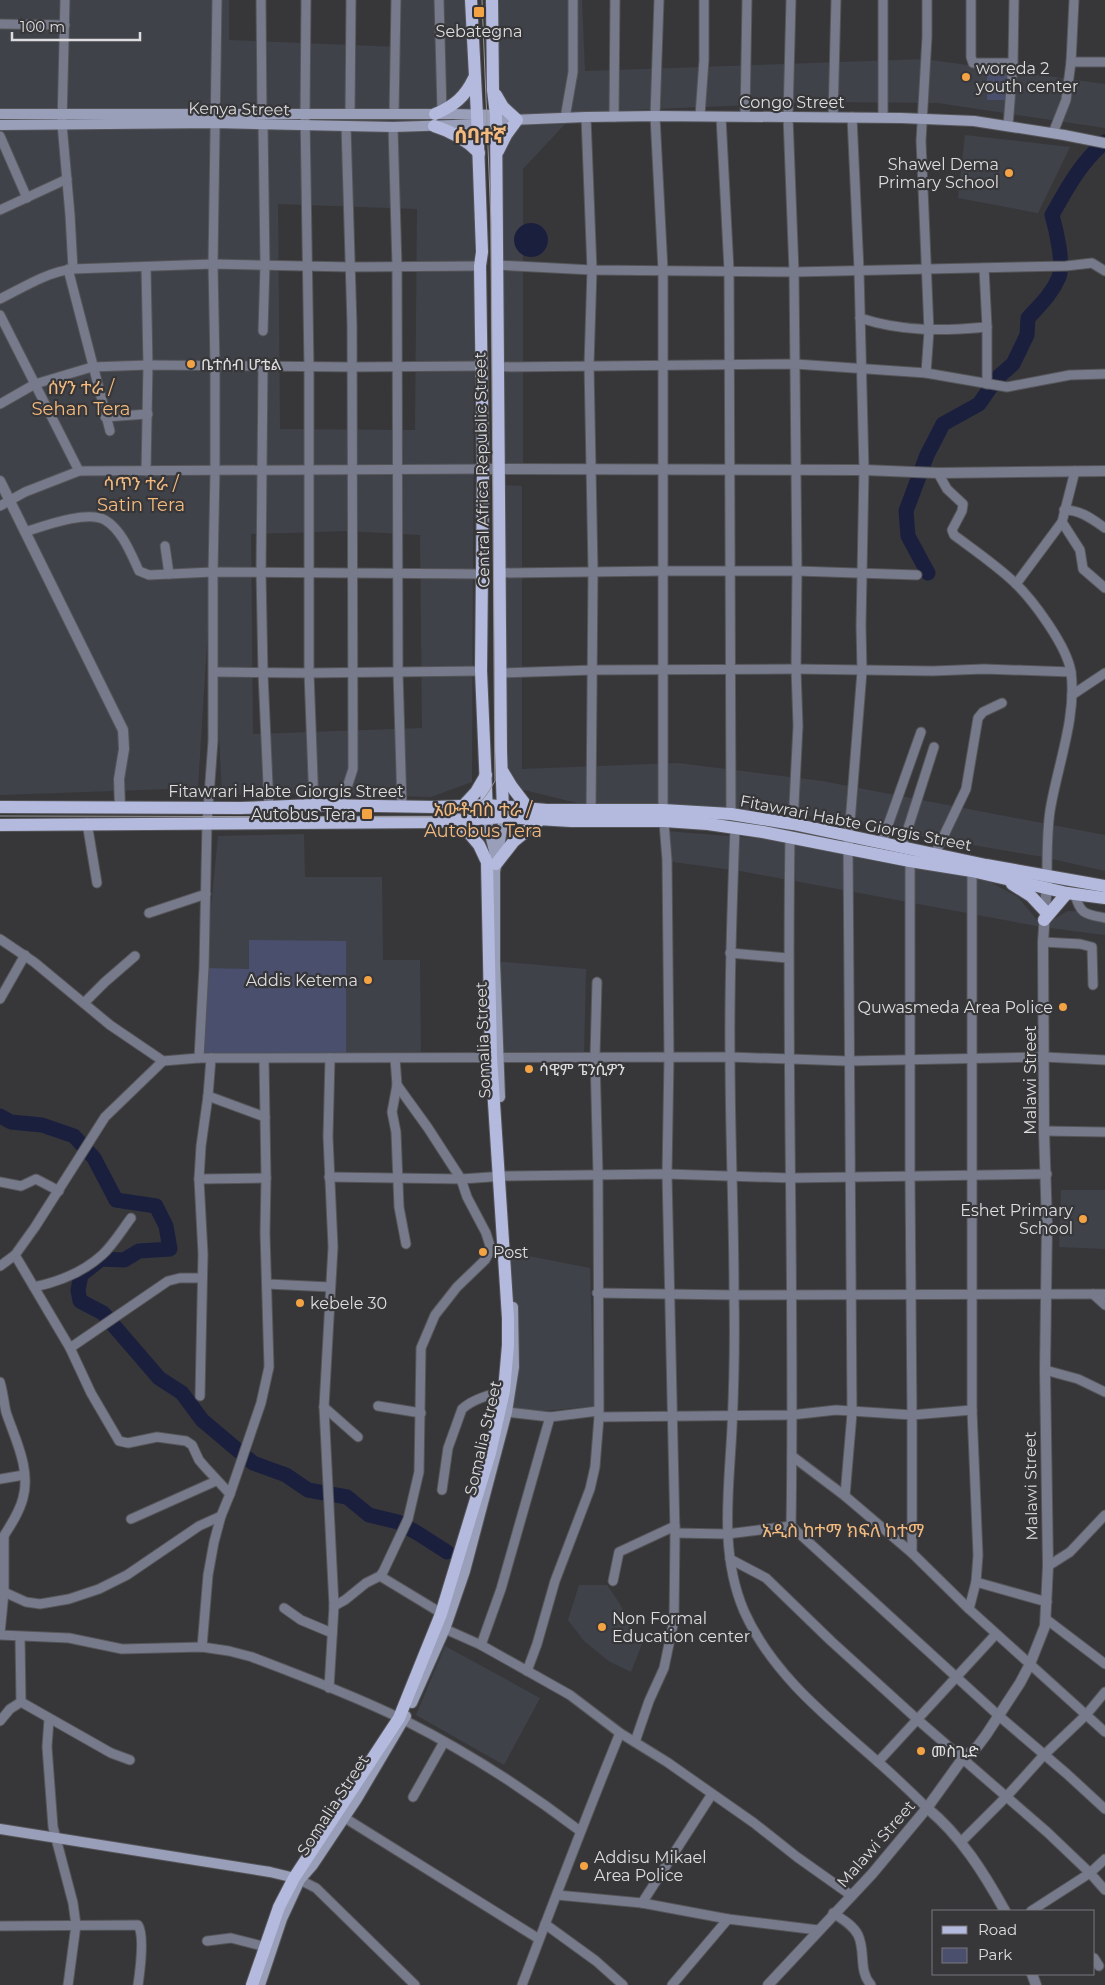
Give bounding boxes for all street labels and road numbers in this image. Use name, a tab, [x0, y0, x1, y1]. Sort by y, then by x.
street label: Congo Street	[739, 93, 845, 112]
street label: Kenya Street	[188, 99, 290, 119]
street label: Central Africa Republic Street	[470, 352, 494, 588]
street label: Fitawrari Habte Giorgis Street	[168, 782, 404, 801]
street label: Fitawrari Habte Giorgis Street	[738, 791, 974, 855]
street label: Somalia Street	[471, 981, 495, 1099]
street label: Malawi Street	[1021, 1025, 1040, 1135]
street label: Somalia Street	[461, 1378, 506, 1497]
street label: Malawi Street	[1021, 1431, 1041, 1541]
street label: Somalia Street	[293, 1750, 373, 1859]
street label: Malawi Street	[833, 1796, 919, 1891]

